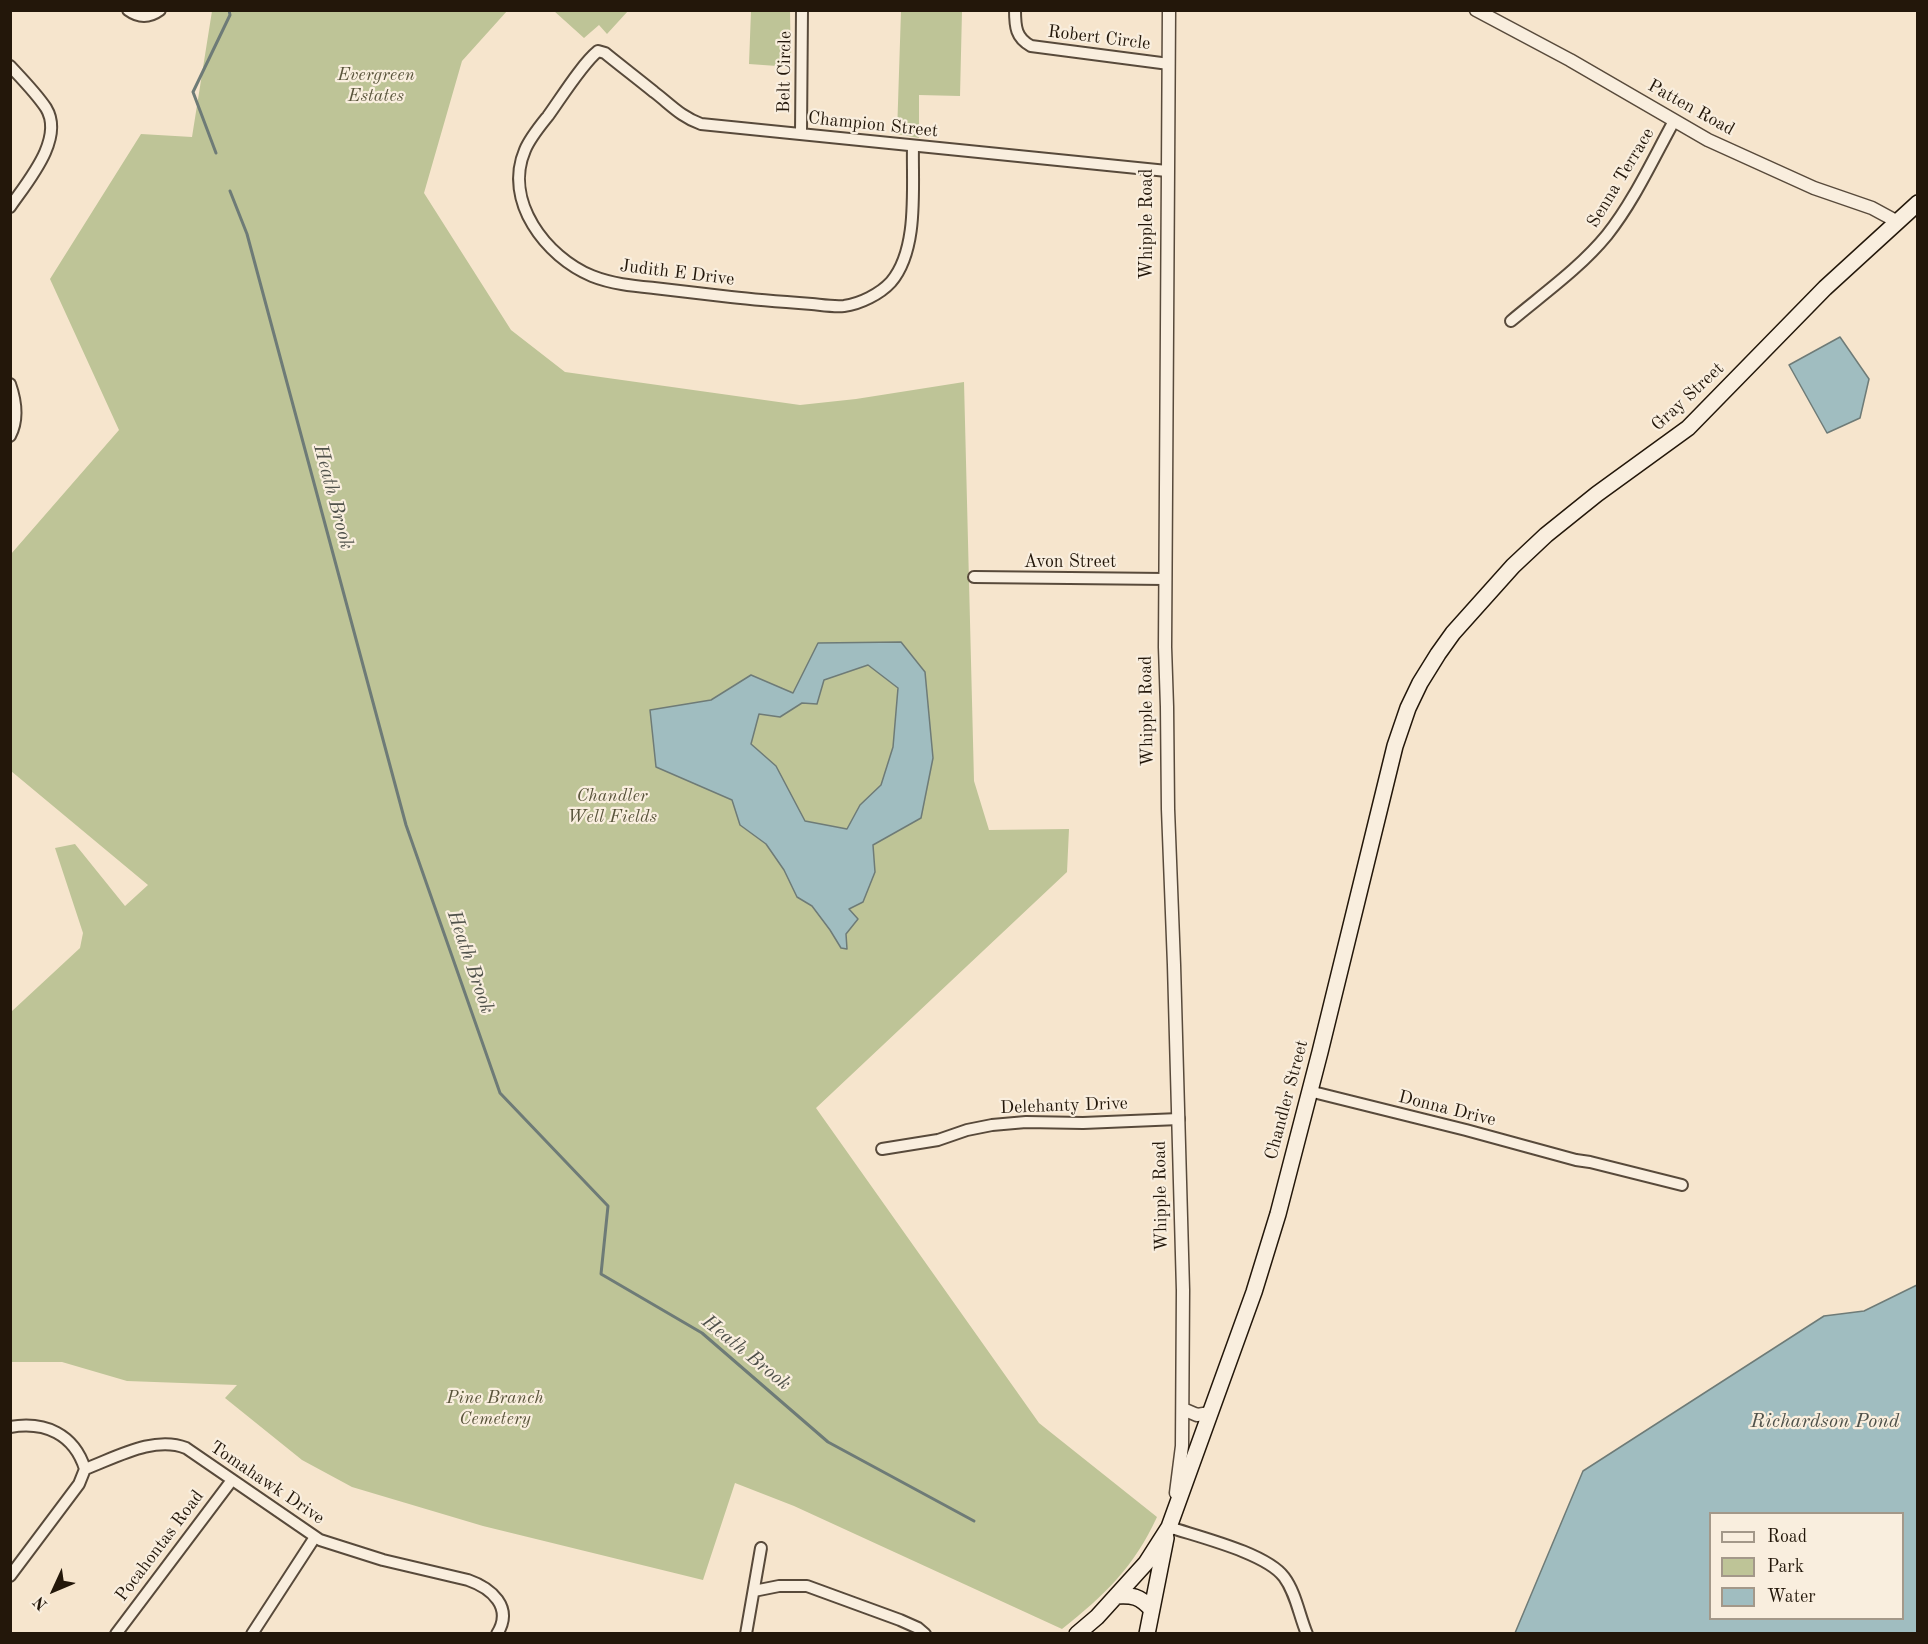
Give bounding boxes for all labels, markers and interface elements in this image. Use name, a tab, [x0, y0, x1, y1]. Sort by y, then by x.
street label: Robert Circle	[1046, 21, 1152, 55]
street label: Belt Circle	[773, 31, 797, 113]
park label: Evergreen Estates	[337, 64, 415, 106]
street label: Patten Road	[1644, 75, 1738, 141]
street label: Champion Street	[807, 107, 939, 143]
street label: Senna Terrace	[1583, 124, 1659, 232]
street label: Whipple Road	[1136, 169, 1158, 279]
street label: Judith E Drive	[618, 255, 736, 291]
street label: Gray Street	[1647, 358, 1729, 436]
water label: Heath Brook	[307, 442, 359, 552]
street label: Avon Street	[1024, 551, 1116, 573]
street label: Whipple Road	[1135, 655, 1159, 767]
park label: Chandler Well Fields	[567, 785, 657, 828]
water label: Heath Brook	[441, 907, 499, 1017]
street label: Chandler Street	[1261, 1038, 1313, 1162]
street label: Donna Drive	[1396, 1086, 1498, 1132]
street label: Delehanty Drive	[1000, 1093, 1128, 1119]
street label: Whipple Road	[1149, 1140, 1173, 1252]
water label: Heath Brook	[697, 1310, 795, 1396]
park label: Pine Branch Cemetery	[446, 1387, 544, 1430]
water label: Richardson Pond	[1751, 1410, 1899, 1434]
street label: Tomahawk Drive	[206, 1437, 328, 1529]
street label: Pocahontas Road	[111, 1486, 209, 1606]
legend	[1709, 1512, 1904, 1620]
text: Road	[1767, 1528, 1807, 1546]
text: Park	[1767, 1558, 1804, 1576]
north arrow	[24, 1560, 84, 1620]
text: Water	[1767, 1588, 1816, 1606]
text: N	[31, 1593, 51, 1612]

